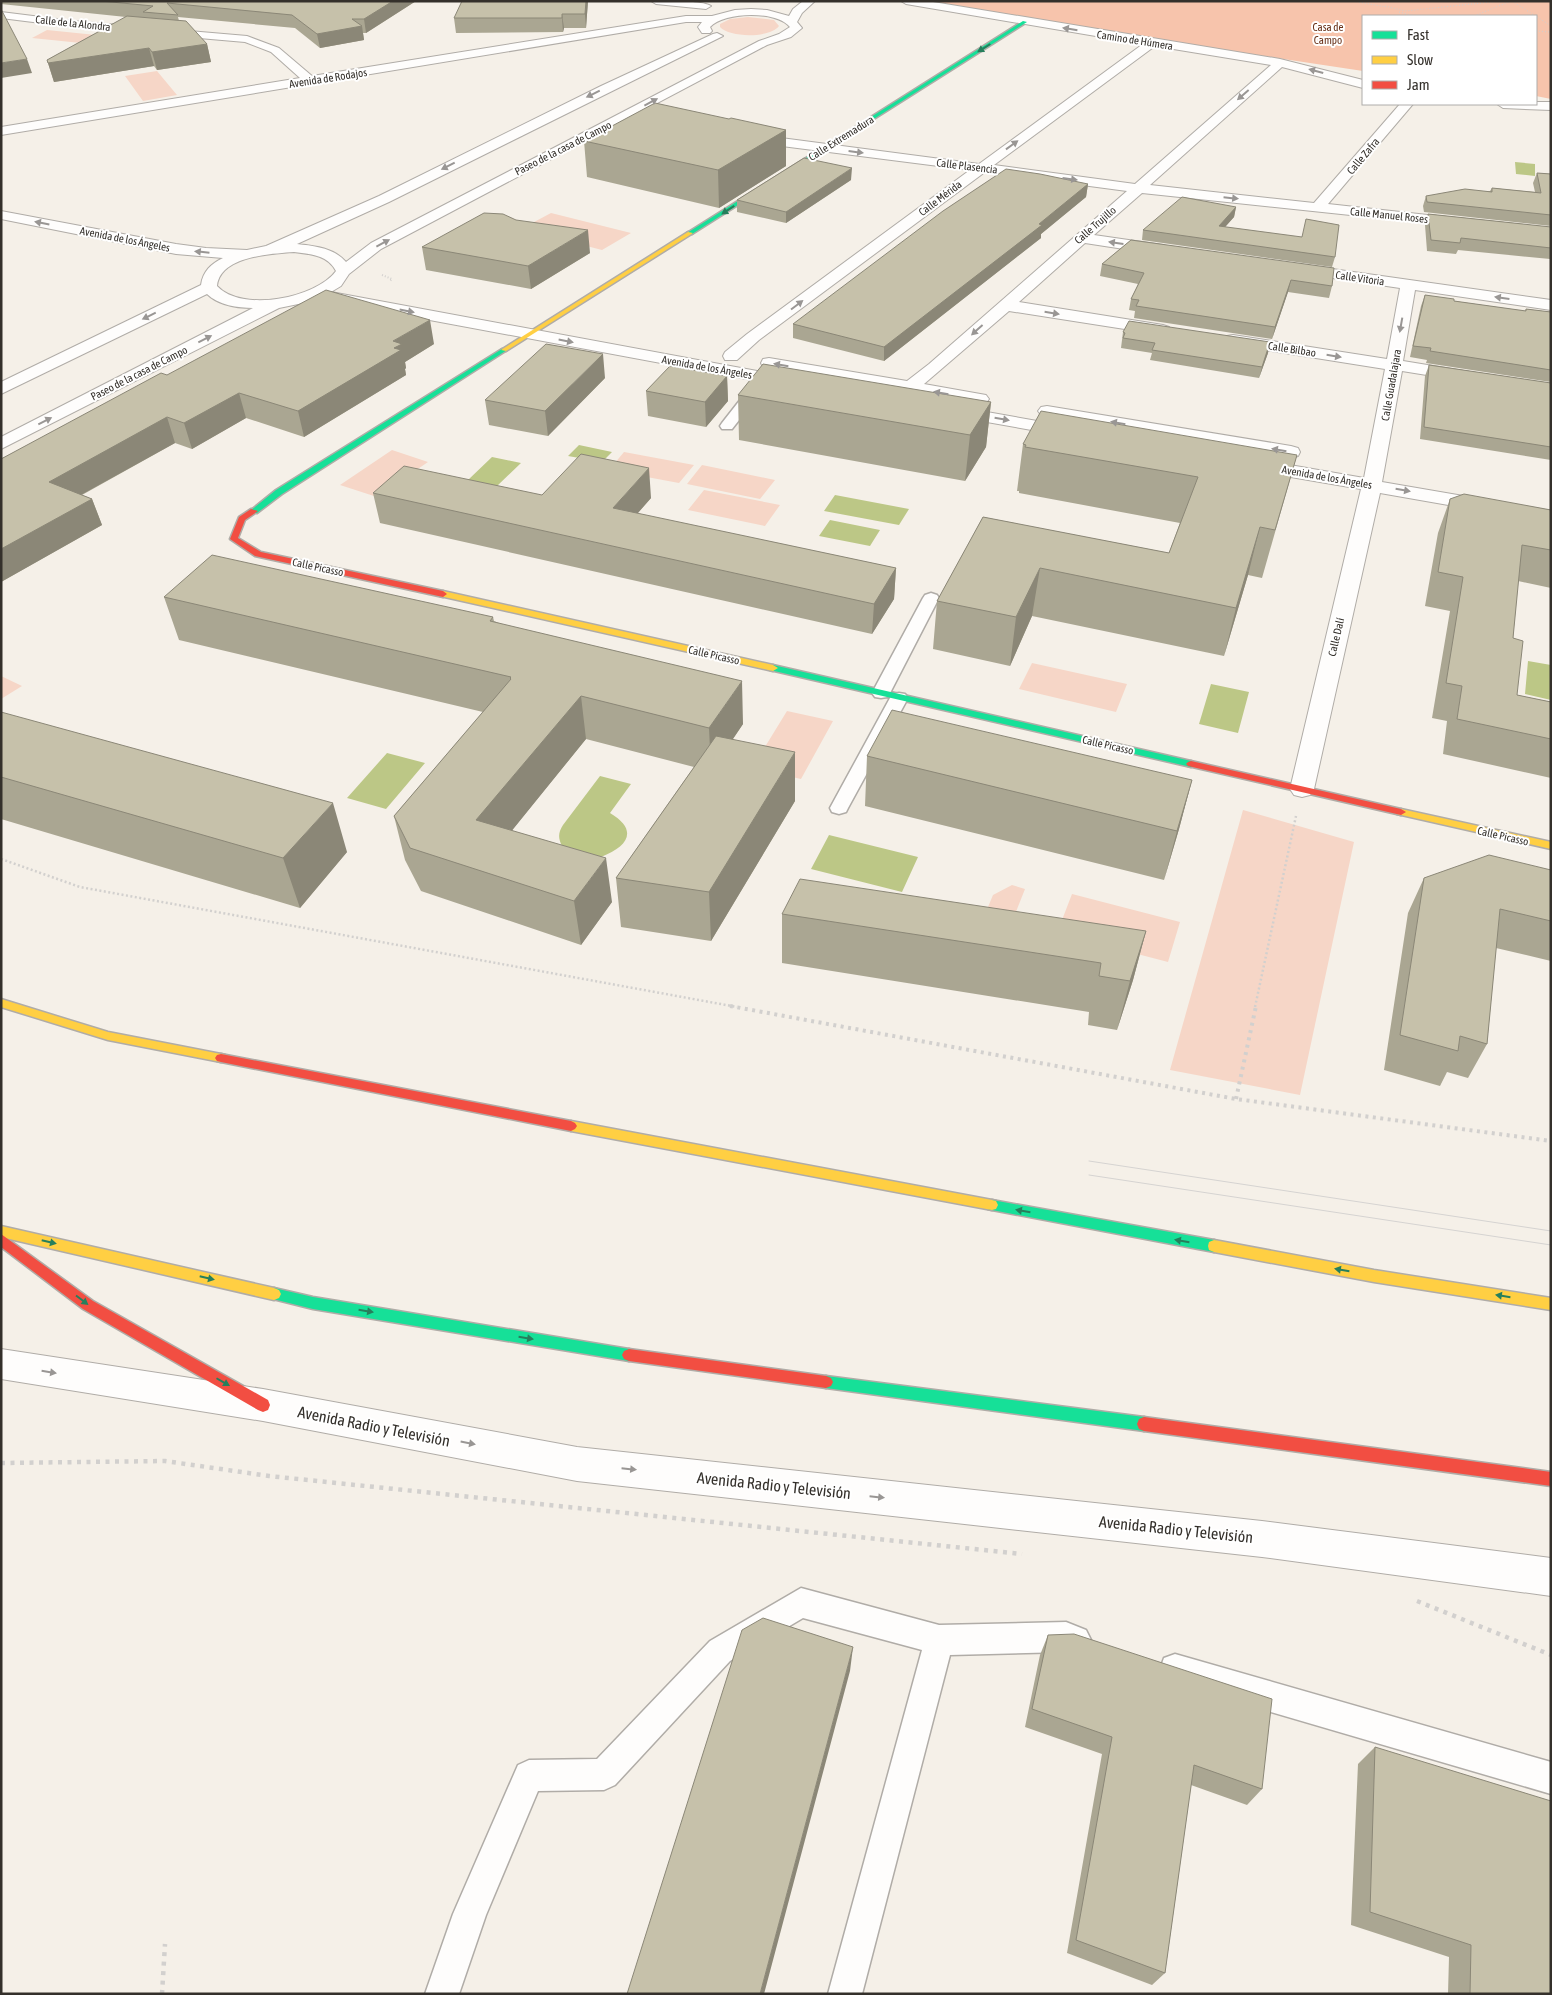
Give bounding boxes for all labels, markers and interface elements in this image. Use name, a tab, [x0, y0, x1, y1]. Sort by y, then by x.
street label: Calle de la Alondra	[35, 13, 111, 33]
legend	[1362, 15, 1537, 105]
park label: Casa de Campo	[1313, 21, 1343, 46]
one-way arrow	[1062, 25, 1078, 33]
text: Fast	[1407, 26, 1429, 43]
street label: Camino de Húmera	[1096, 28, 1174, 52]
one-way arrow	[977, 43, 990, 53]
text: Slow	[1407, 51, 1433, 68]
street label: Avenida de Rodajos	[288, 66, 368, 90]
one-way arrow	[1309, 67, 1324, 75]
text: Jam	[1407, 76, 1430, 93]
one-way arrow	[1238, 89, 1250, 101]
one-way arrow	[586, 90, 600, 98]
one-way arrow	[644, 98, 658, 106]
street label: Calle Extremadura	[806, 113, 876, 163]
street label: Paseo de la casa de Campo	[513, 118, 613, 178]
street label: Calle Zafra	[1344, 135, 1382, 177]
one-way arrow	[1005, 140, 1019, 150]
one-way arrow	[849, 148, 865, 156]
street label: Calle Plasencia	[936, 156, 998, 176]
one-way arrow	[441, 162, 455, 170]
one-way arrow	[1062, 175, 1078, 183]
street label: Calle Mérida	[916, 178, 964, 218]
one-way arrow	[1223, 194, 1239, 202]
street label: Calle Trujillo	[1072, 204, 1118, 246]
one-way arrow	[721, 205, 735, 214]
street label: Calle Manuel Roses	[1349, 205, 1429, 225]
one-way arrow	[34, 219, 50, 227]
street label: Avenida de los Ángeles	[79, 224, 171, 254]
one-way arrow	[376, 238, 390, 247]
one-way arrow	[1108, 239, 1124, 247]
one-way arrow	[194, 248, 210, 256]
street label: Calle Vitoria	[1335, 269, 1385, 287]
one-way arrow	[1494, 294, 1510, 302]
one-way arrow	[790, 299, 803, 310]
one-way arrow	[399, 307, 414, 315]
one-way arrow	[1044, 309, 1060, 317]
one-way arrow	[142, 312, 156, 320]
one-way arrow	[1397, 317, 1405, 333]
one-way arrow	[972, 324, 984, 336]
one-way arrow	[197, 335, 212, 343]
one-way arrow	[559, 338, 575, 346]
street label: Calle Bilbao	[1267, 339, 1317, 359]
street label: Paseo de la casa de Campo	[89, 343, 189, 403]
street label: Calle Guadalajara	[1379, 348, 1403, 422]
one-way arrow	[1326, 352, 1342, 360]
street label: Avenida de los Ángeles	[661, 353, 753, 381]
one-way arrow	[772, 360, 788, 368]
one-way arrow	[933, 388, 949, 396]
one-way arrow	[994, 416, 1010, 424]
one-way arrow	[37, 417, 52, 425]
one-way arrow	[1110, 418, 1126, 426]
one-way arrow	[1270, 446, 1286, 454]
street label: Avenida de los Ángeles	[1281, 463, 1373, 491]
one-way arrow	[1396, 487, 1412, 495]
street label: Calle Picasso	[291, 556, 345, 578]
street label: Calle Dalí	[1326, 616, 1346, 657]
street label: Calle Picasso	[687, 643, 741, 667]
street label: Calle Picasso	[1081, 733, 1135, 757]
street label: Calle Picasso	[1476, 824, 1530, 848]
one-way arrow	[1015, 1207, 1030, 1215]
one-way arrow	[1174, 1236, 1190, 1244]
one-way arrow	[41, 1238, 56, 1246]
one-way arrow	[1334, 1266, 1350, 1274]
one-way arrow	[200, 1274, 215, 1282]
one-way arrow	[1494, 1292, 1510, 1300]
one-way arrow	[75, 1295, 89, 1305]
one-way arrow	[358, 1308, 374, 1316]
one-way arrow	[519, 1334, 535, 1342]
one-way arrow	[42, 1368, 58, 1376]
one-way arrow	[216, 1377, 229, 1386]
street label: Avenida Radio y Televisión	[296, 1402, 452, 1451]
one-way arrow	[461, 1440, 477, 1448]
one-way arrow	[621, 1465, 637, 1473]
street label: Avenida Radio y Televisión	[696, 1468, 852, 1503]
one-way arrow	[869, 1493, 885, 1501]
street label: Avenida Radio y Televisión	[1098, 1512, 1254, 1547]

